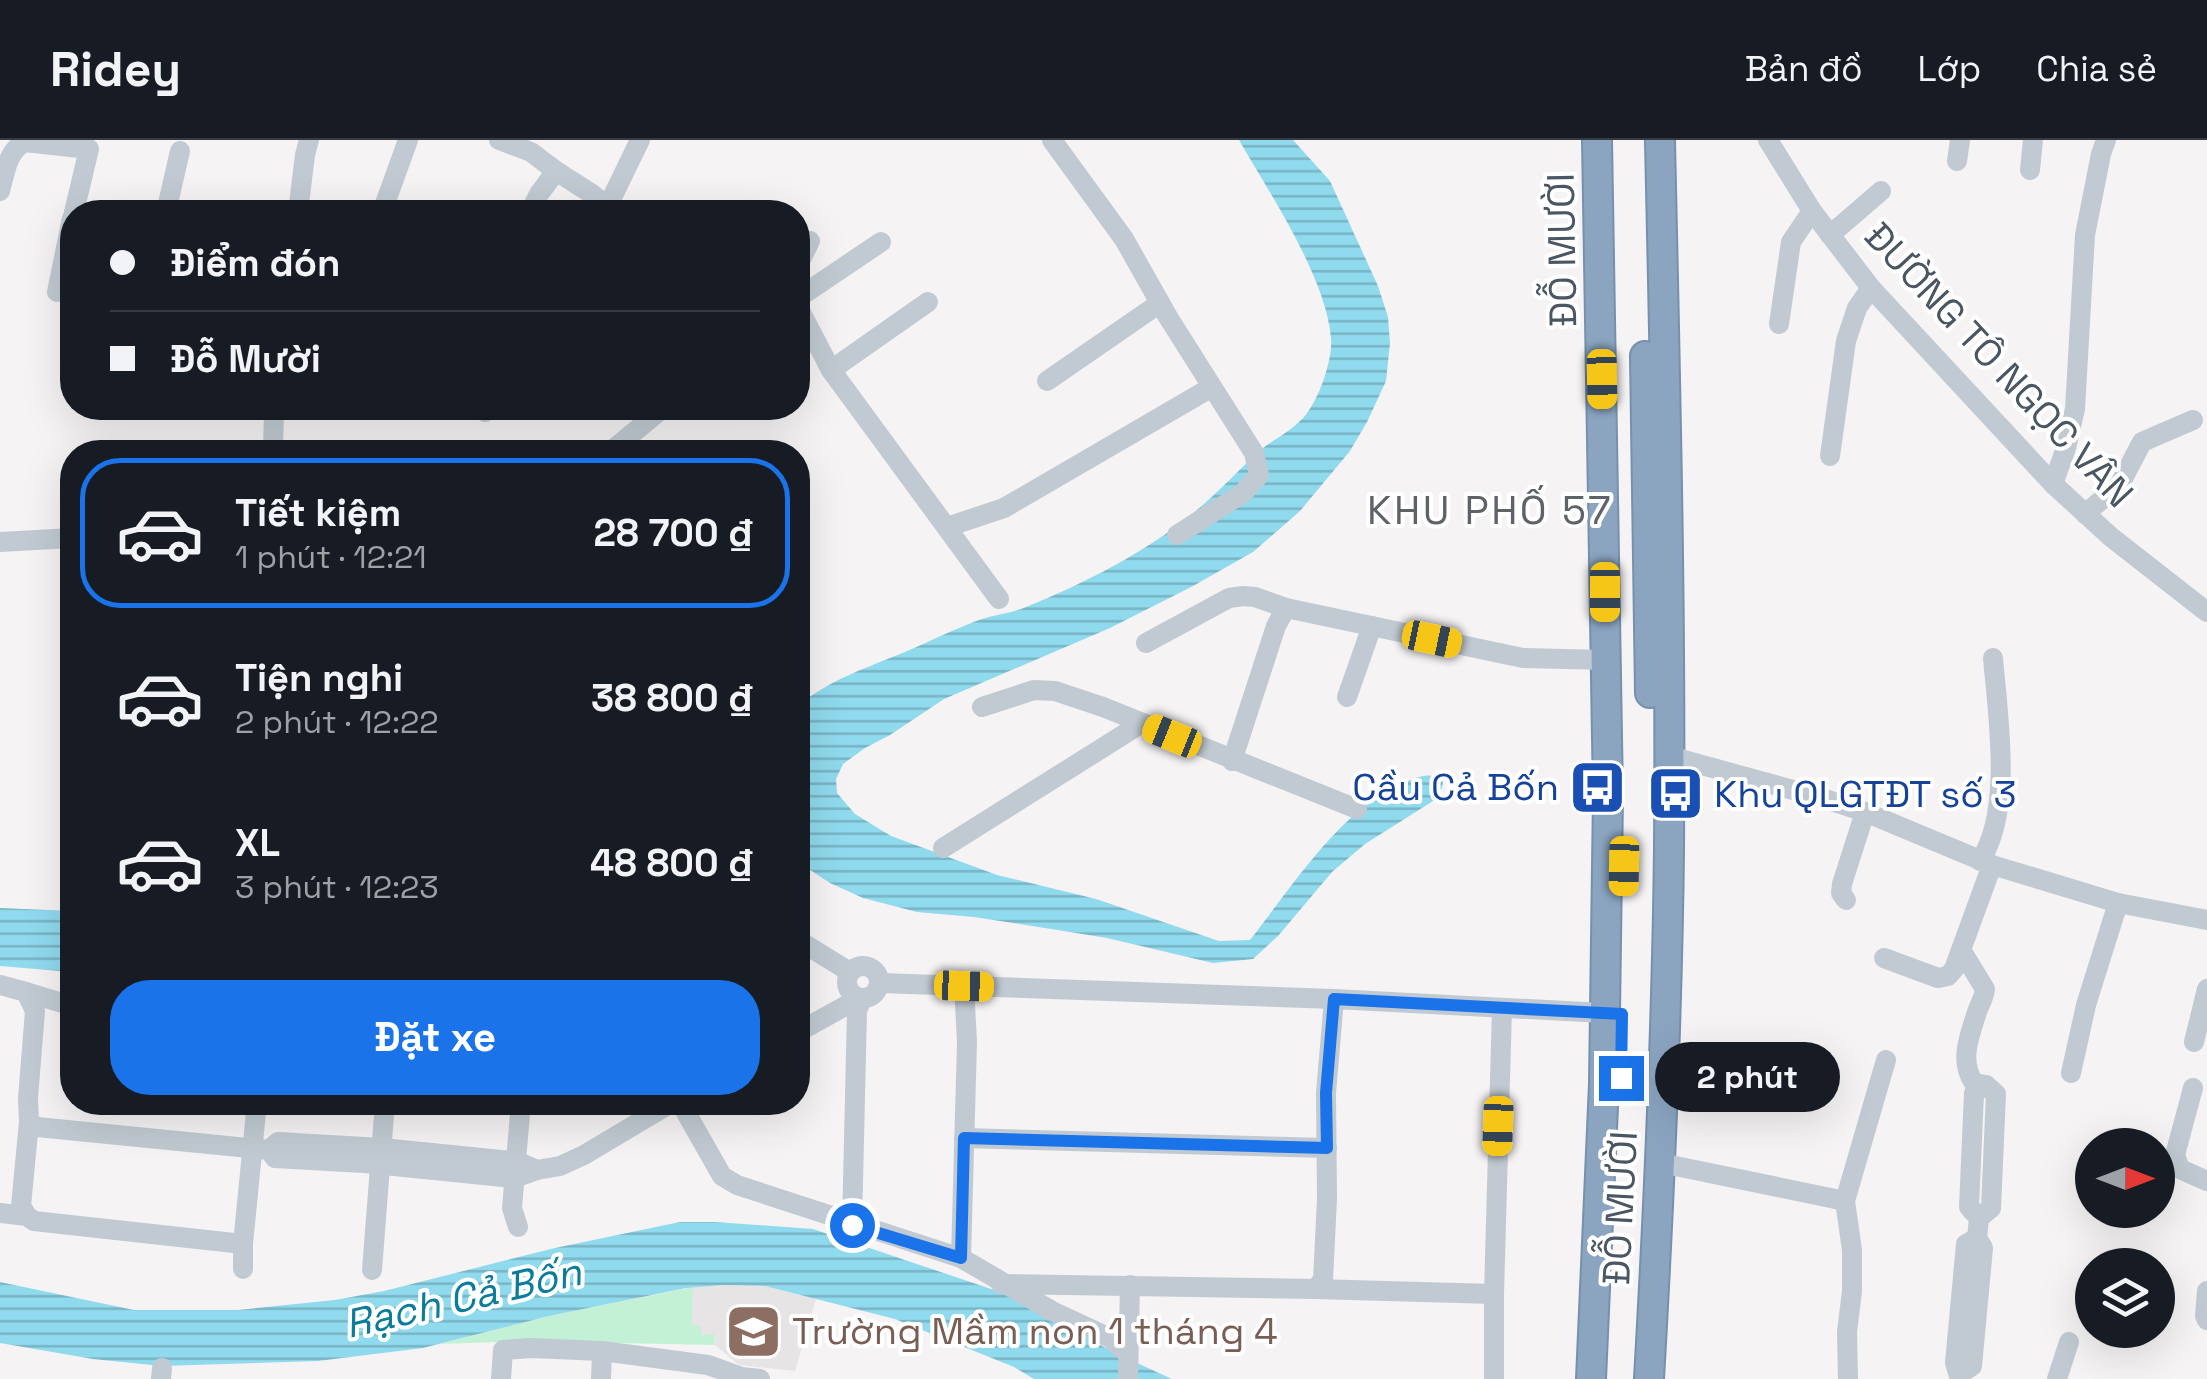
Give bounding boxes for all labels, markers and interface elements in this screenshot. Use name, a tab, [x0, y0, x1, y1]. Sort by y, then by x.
text: Ridey	[50, 39, 181, 100]
text: Bản đồ	[1745, 47, 1863, 91]
text: Lớp	[1918, 47, 1981, 91]
text: Chia sẻ	[2036, 47, 2157, 91]
street label: ĐỖ MƯỜI	[1534, 173, 1587, 327]
street label: ĐƯỜNG TÔ NGỌC VÂN	[1855, 213, 2143, 517]
text: Điểm đón	[170, 239, 340, 287]
text: Đỗ Mười	[170, 335, 321, 383]
car	[1586, 349, 1618, 409]
district label: KHU PHỐ 57	[1367, 485, 1613, 536]
icon: car	[115, 488, 205, 578]
text: Tiết kiệm	[235, 489, 401, 537]
text: 28 700 ₫	[593, 509, 755, 557]
text: 1 phút · 12:21	[235, 537, 427, 577]
car	[1590, 562, 1620, 622]
car	[1400, 618, 1464, 660]
icon: car	[115, 653, 205, 743]
text: Tiện nghi	[235, 654, 403, 702]
text: 38 800 ₫	[591, 674, 755, 722]
text: 2 phút · 12:22	[235, 702, 439, 742]
car	[1139, 711, 1205, 761]
bus stop icon: Cầu Cả Bốn	[1568, 757, 1628, 817]
place label: Cầu Cả Bốn	[1352, 763, 1559, 811]
bus stop icon: Khu QLGTĐT số 3	[1645, 764, 1705, 824]
place label: Khu QLGTĐT số 3	[1714, 770, 2016, 818]
icon: car	[115, 818, 205, 908]
text: XL	[235, 819, 280, 867]
car	[1608, 836, 1640, 896]
text: 48 800 ₫	[590, 839, 755, 887]
text: 3 phút · 12:23	[235, 867, 439, 907]
car	[933, 970, 995, 1002]
button: Đặt xe	[110, 980, 760, 1095]
callout: 2 phút	[1656, 1043, 1841, 1113]
route end	[1599, 1056, 1644, 1101]
text: 2 phút	[1697, 1057, 1798, 1097]
car	[1482, 1095, 1514, 1157]
north arrow	[2075, 1128, 2175, 1228]
map controls	[2075, 1128, 2175, 1348]
street label: ĐỖ MƯỜI	[1589, 1130, 1648, 1286]
route start	[830, 1203, 875, 1248]
water label: Rạch Cả Bốn	[340, 1246, 588, 1350]
button: layers	[2075, 1248, 2175, 1348]
school or university icon: Trường Mầm non 1 tháng 4	[723, 1301, 783, 1361]
place label: Trường Mầm non 1 tháng 4	[792, 1307, 1278, 1355]

